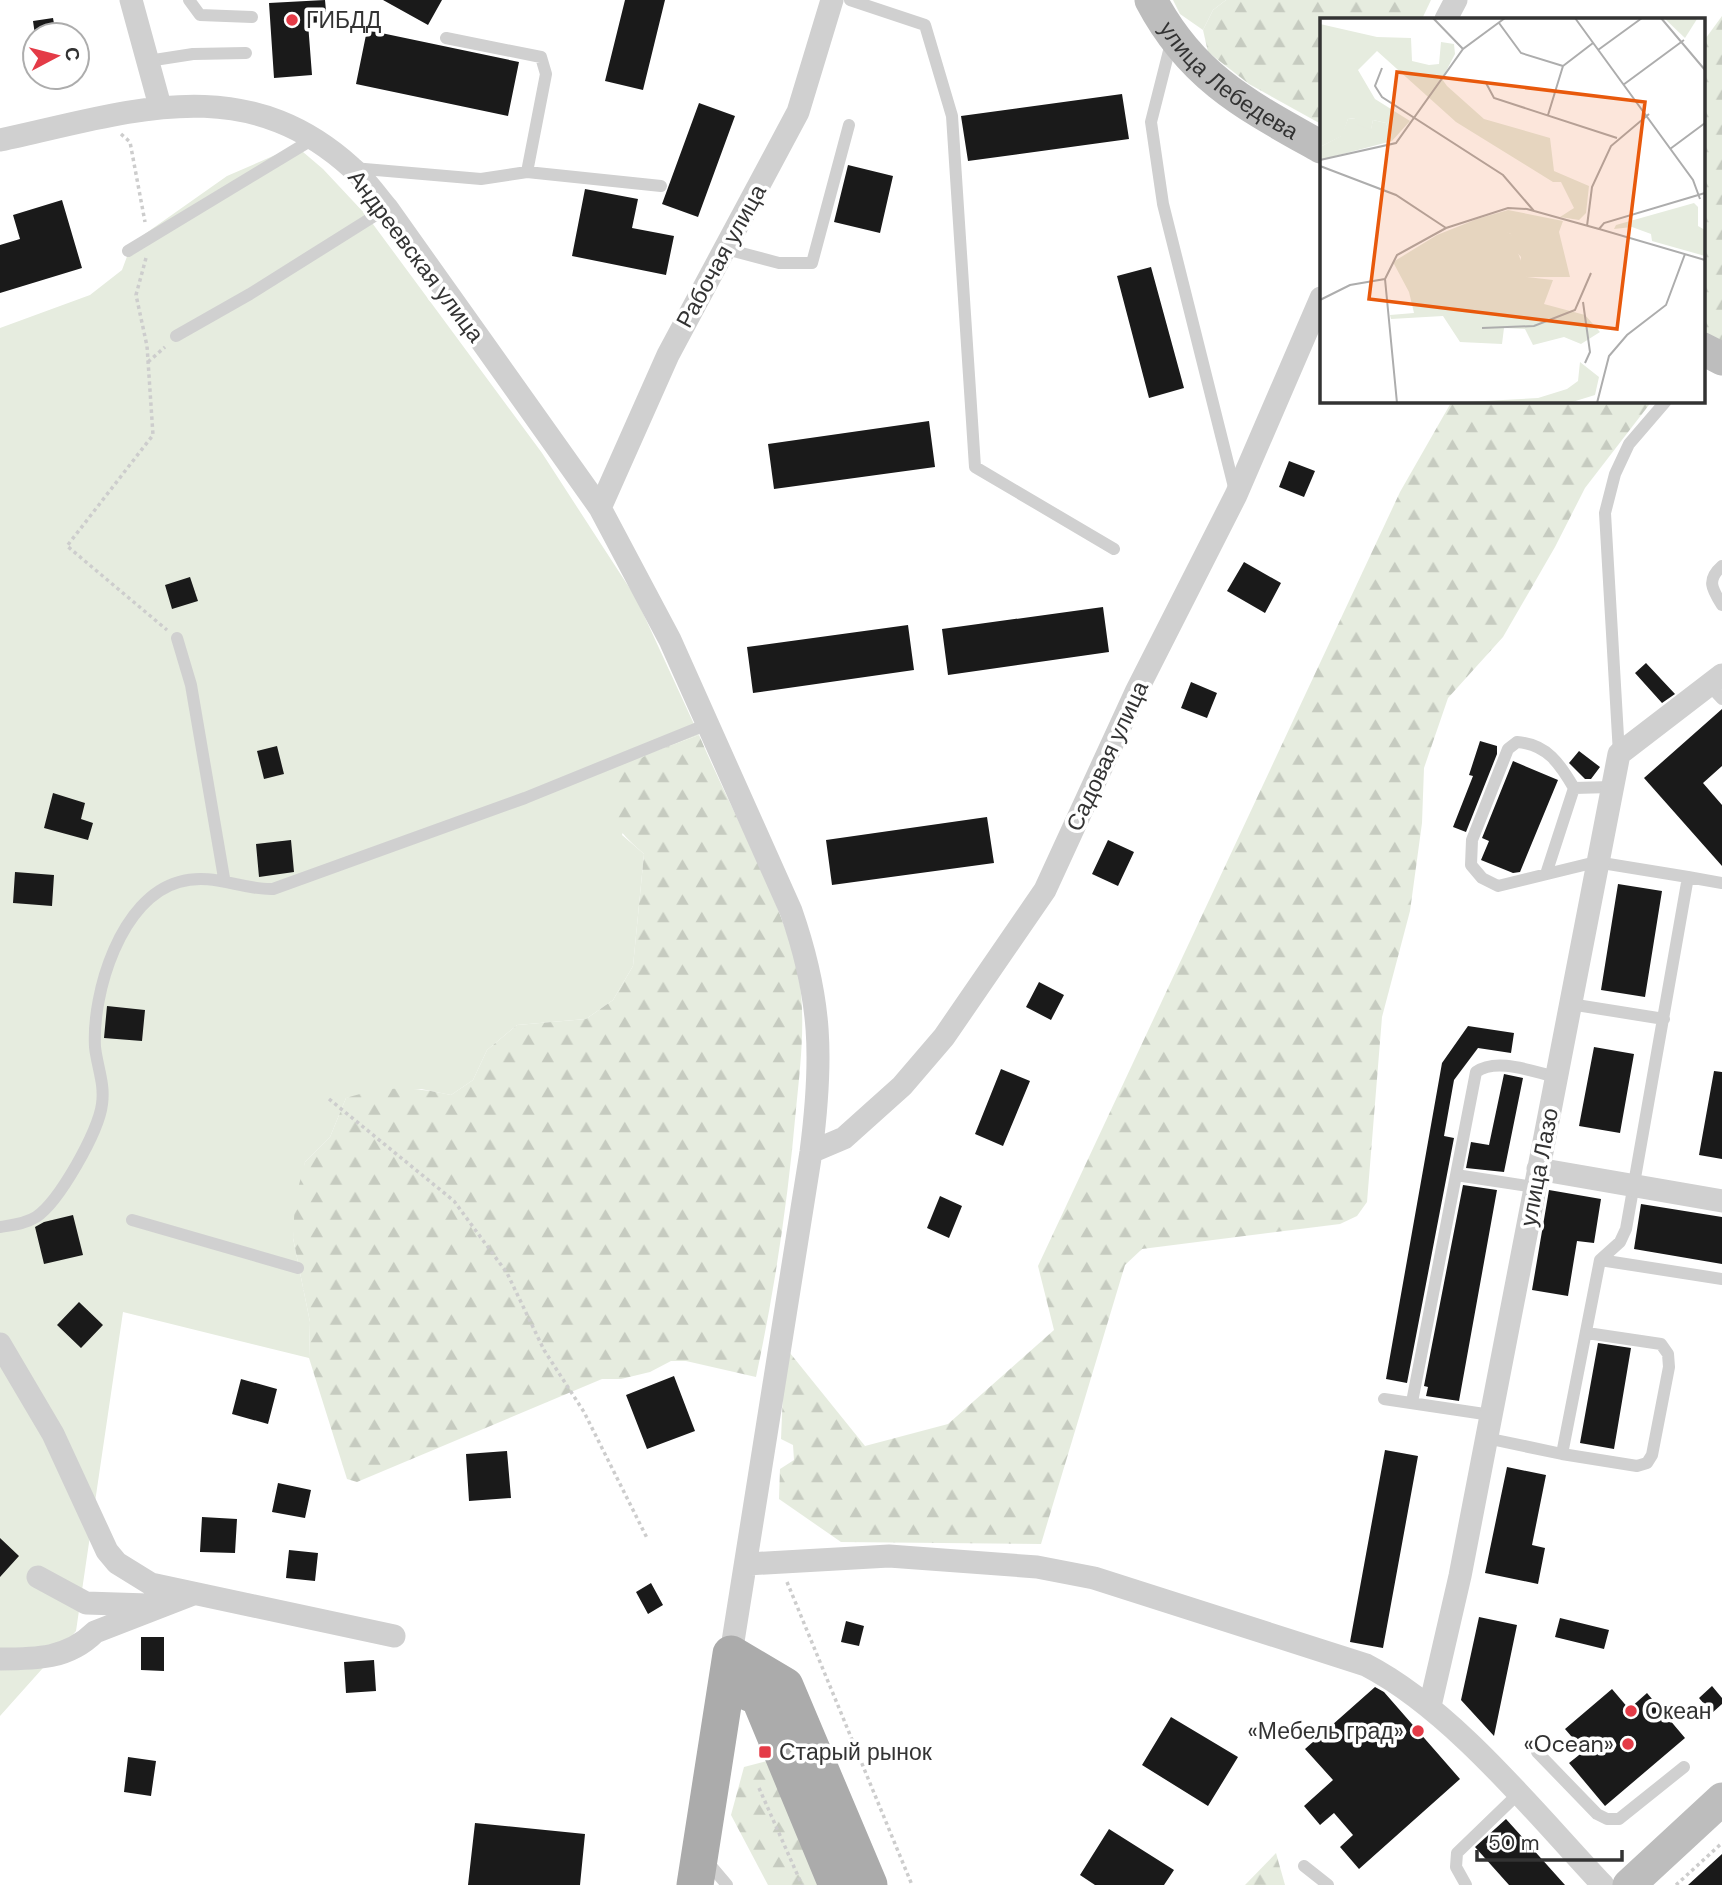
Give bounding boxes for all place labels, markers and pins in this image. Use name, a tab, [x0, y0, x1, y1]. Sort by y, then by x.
place label: ГИБДД	[306, 5, 382, 35]
marker: ГИБДД	[284, 12, 300, 28]
place label: Океан	[1645, 1696, 1712, 1726]
marker: Океан	[1623, 1703, 1639, 1719]
place label: «Мебель град»	[1247, 1716, 1404, 1746]
marker: «Мебель град»	[1410, 1723, 1426, 1739]
place label: «Оcean»	[1523, 1729, 1614, 1759]
marker: «Оcean»	[1620, 1736, 1636, 1752]
place label: Старый рынок	[779, 1737, 933, 1767]
marker: Старый рынок	[757, 1744, 773, 1760]

